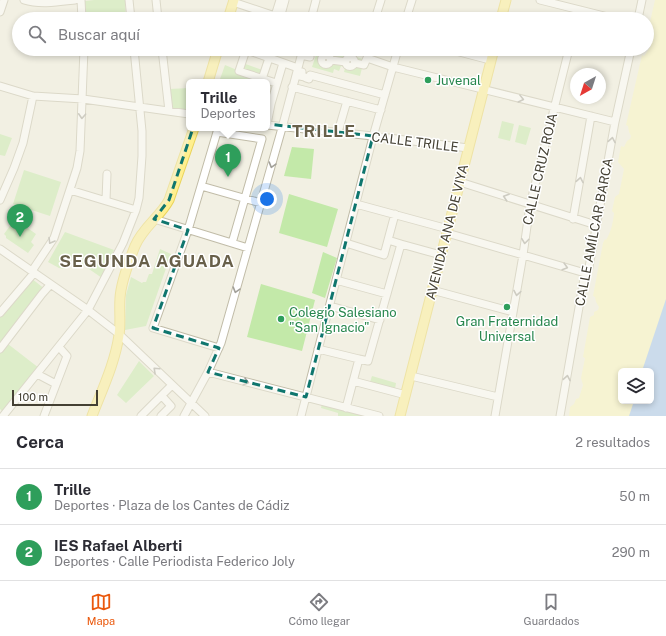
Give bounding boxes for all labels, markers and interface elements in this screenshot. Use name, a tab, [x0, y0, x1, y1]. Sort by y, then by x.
search box	[12, 12, 654, 56]
icon: search	[26, 23, 48, 45]
text: Buscar aquí	[58, 26, 140, 43]
north arrow	[570, 68, 606, 104]
place label: Juvenal	[436, 73, 481, 88]
marker: Juvenal	[423, 75, 433, 85]
popup	[186, 79, 270, 131]
text: Trille	[200, 89, 238, 106]
one-way arrow	[518, 94, 524, 102]
text: Deportes	[200, 106, 256, 121]
street label: CALLE CRUZ ROJA	[520, 112, 560, 226]
one-way arrow	[77, 113, 86, 119]
district label: TRILLE	[292, 121, 356, 141]
street label: CALLE TRILLE	[371, 129, 459, 155]
one-way arrow	[607, 137, 616, 143]
pin: 1	[215, 144, 241, 177]
street label: CALLE AMÍLCAR BARCA	[571, 157, 616, 307]
one-way arrow	[268, 161, 277, 168]
street label: AVENIDA ANA DE VIYA	[423, 163, 471, 301]
one-way arrow	[575, 177, 584, 183]
your location	[257, 189, 277, 209]
one-way arrow	[502, 193, 509, 202]
pin: 2	[7, 204, 33, 237]
one-way arrow	[49, 237, 56, 244]
one-way arrow	[521, 237, 530, 244]
district label: SEGUNDA AGUADA	[59, 251, 235, 271]
one-way arrow	[561, 262, 568, 271]
one-way arrow	[232, 286, 241, 293]
one-way arrow	[513, 290, 521, 296]
marker: Gran Fraternidad Universal	[502, 302, 512, 312]
place label: Colegio Salesiano "San Ignacio"	[289, 305, 397, 335]
marker: Colegio Salesiano "San Ignacio"	[276, 314, 286, 324]
place label: Gran Fraternidad Universal	[456, 314, 558, 344]
one-way arrow	[153, 367, 161, 375]
map controls	[618, 368, 654, 404]
button: layers	[618, 368, 654, 404]
one-way arrow	[562, 374, 571, 381]
one-way arrow	[243, 377, 249, 385]
scale bar	[12, 388, 98, 407]
text: 100 m	[18, 391, 48, 403]
text: Cerca	[16, 432, 64, 452]
text: 2 resultados	[575, 435, 650, 450]
text: Trille	[54, 481, 91, 498]
text: 1	[26, 489, 32, 504]
text: 50 m	[619, 489, 650, 504]
text: Deportes · Plaza de los Cantes de Cádiz	[54, 498, 289, 513]
text: IES Rafael Alberti	[54, 537, 182, 554]
text: 2	[25, 545, 33, 560]
text: 290 m	[612, 545, 650, 560]
text: Deportes · Calle Periodista Federico Joly	[54, 554, 295, 569]
tab: Mapa	[87, 591, 115, 627]
tab: Cómo llegar	[289, 591, 350, 627]
tab: Guardados	[524, 591, 579, 627]

